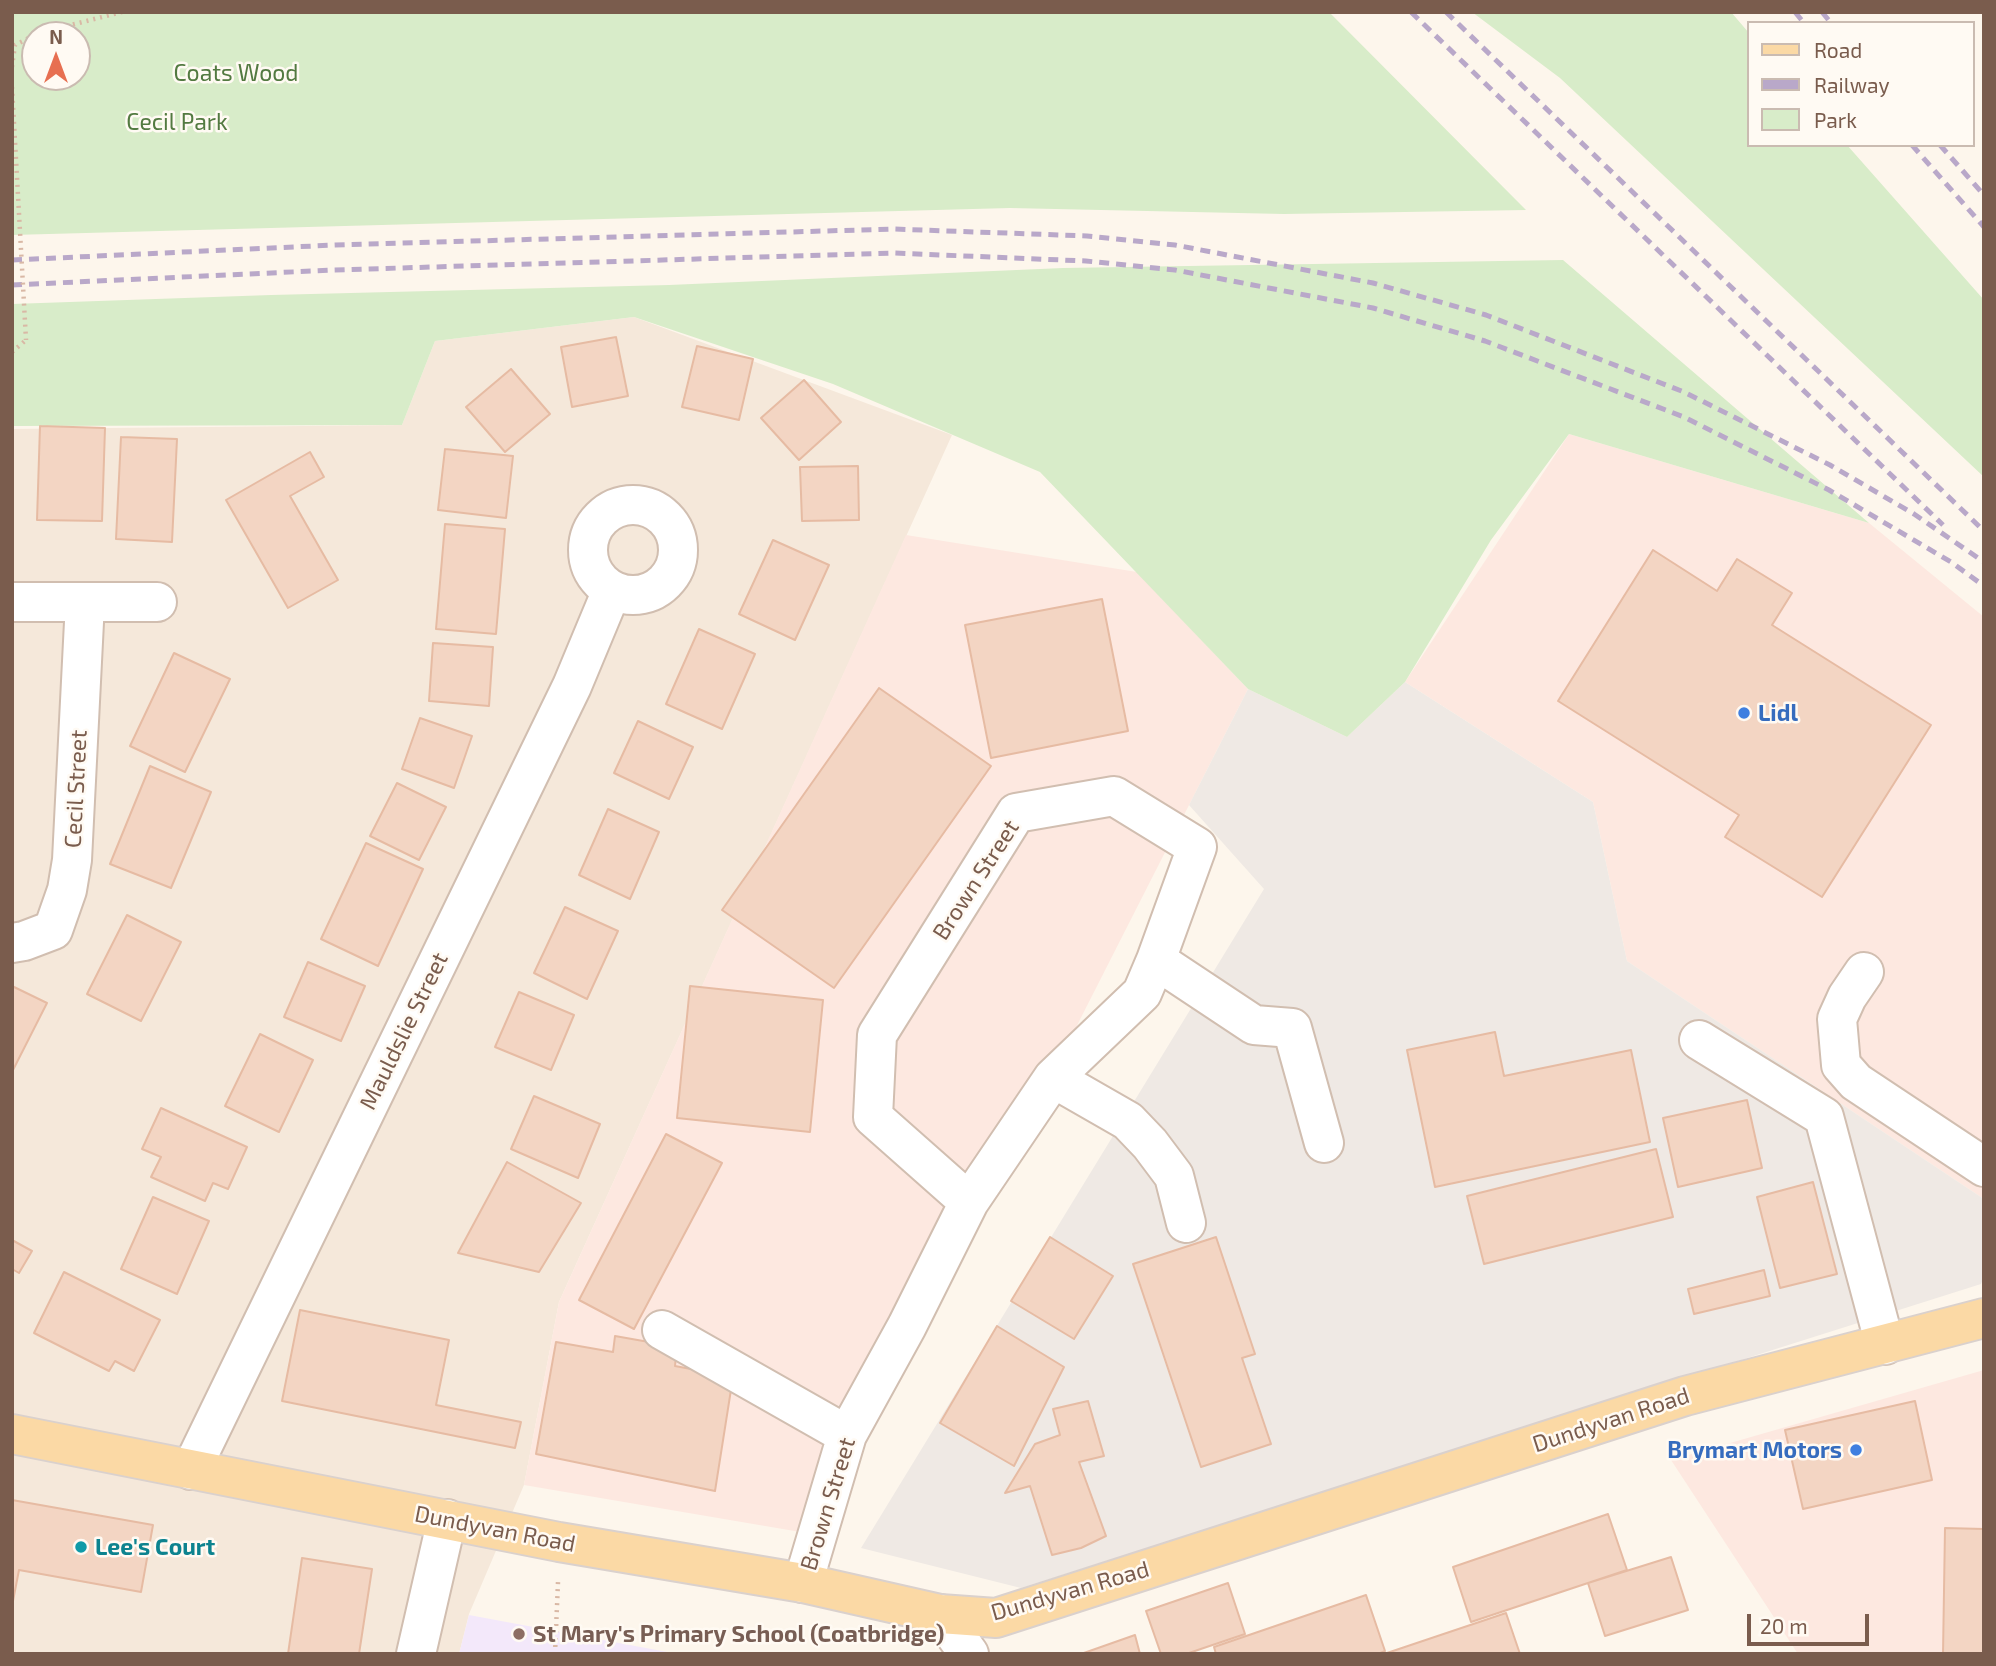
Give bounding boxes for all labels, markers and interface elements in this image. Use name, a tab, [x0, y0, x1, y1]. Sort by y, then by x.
north arrow	[21, 21, 91, 91]
legend	[1748, 21, 1975, 147]
text: N	[49, 25, 63, 48]
text: Road	[1814, 37, 1862, 62]
park label: Coats Wood	[173, 59, 299, 87]
text: Railway	[1814, 72, 1890, 97]
text: Park	[1814, 107, 1857, 132]
park label: Cecil Park	[126, 108, 228, 136]
place label: Lidl	[1758, 699, 1798, 727]
marker: Lidl	[1736, 705, 1752, 721]
street label: Cecil Street	[59, 729, 93, 849]
street label: Brown Street	[927, 815, 1025, 945]
street label: Mauldslie Street	[354, 948, 454, 1114]
street label: Dundyvan Road	[1529, 1382, 1693, 1458]
street label: Brown Street	[795, 1434, 861, 1574]
place label: Brymart Motors	[1667, 1436, 1842, 1464]
marker: Brymart Motors	[1848, 1442, 1864, 1458]
street label: Dundyvan Road	[412, 1500, 578, 1558]
place label: Lee's Court	[95, 1533, 215, 1561]
marker: Lee's Court	[73, 1539, 89, 1555]
street label: Dundyvan Road	[988, 1555, 1152, 1627]
scale bar	[1751, 1600, 1874, 1644]
text: 20 m	[1760, 1613, 1808, 1638]
place label: St Mary's Primary School (Coatbridge)	[533, 1620, 944, 1648]
marker: St Mary's Primary School (Coatbridge)	[511, 1626, 527, 1642]

